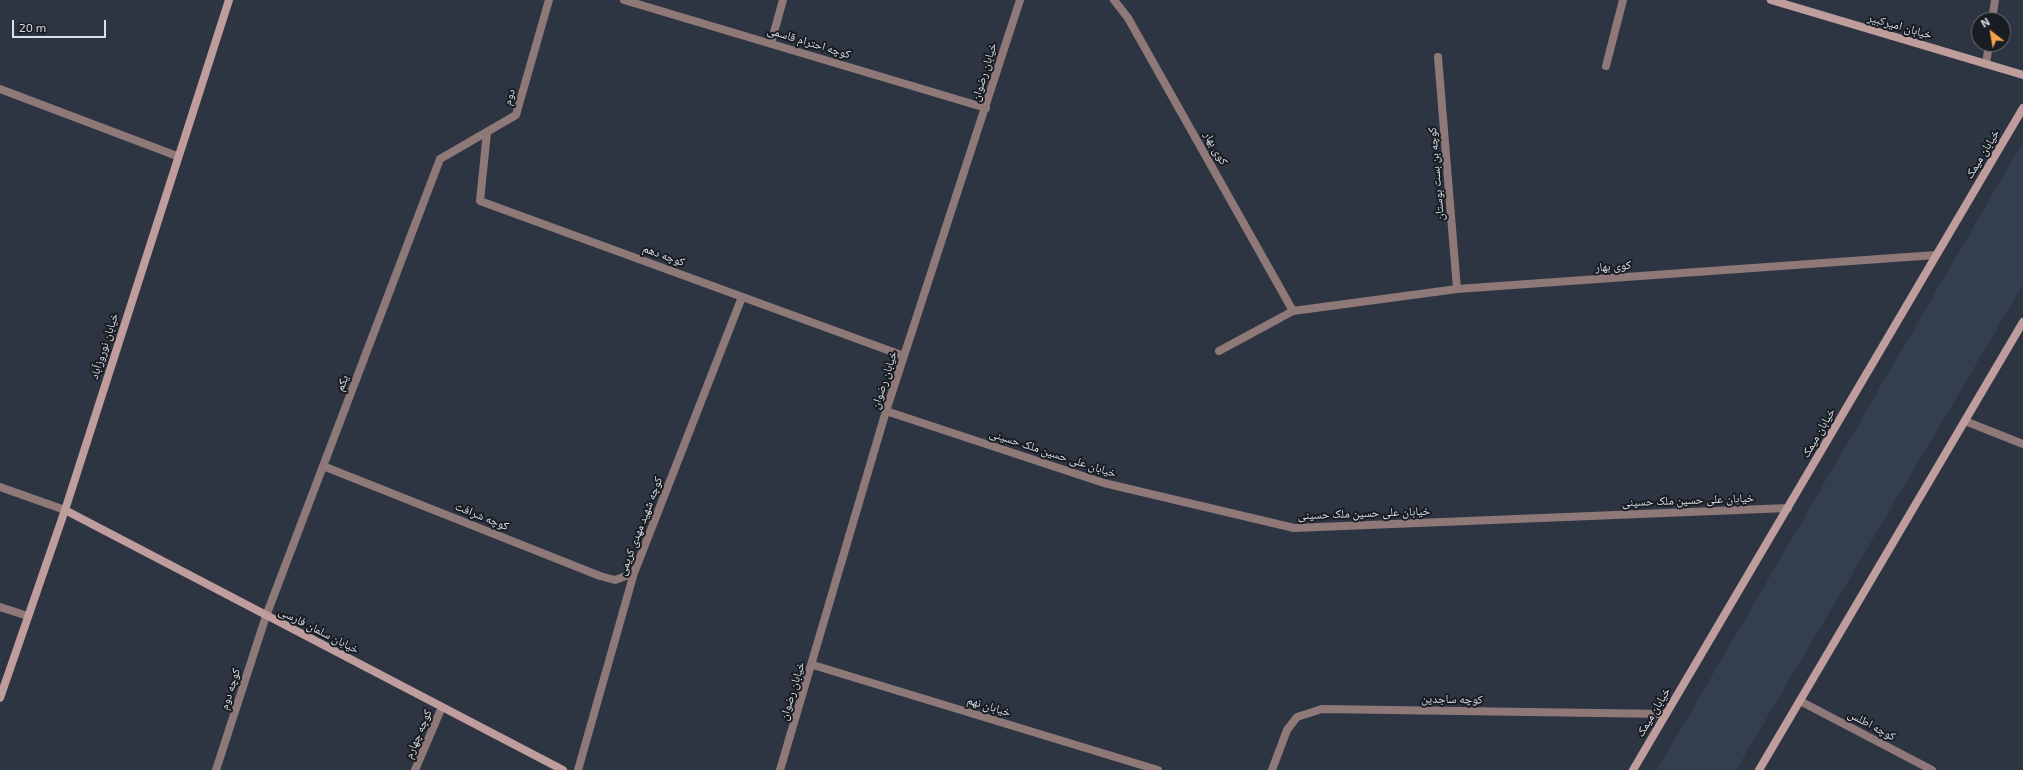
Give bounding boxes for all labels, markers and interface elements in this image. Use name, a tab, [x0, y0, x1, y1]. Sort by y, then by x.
street label: خیابان امیرکبیر	[1866, 10, 1934, 42]
scale bar	[14, 12, 108, 38]
north arrow	[1971, 12, 2011, 52]
text: N	[1978, 15, 1992, 30]
text: 20 m	[19, 20, 46, 34]
street label: کوچه احترام قاسمی	[766, 22, 852, 62]
street label: خیابان رضوان	[968, 41, 1000, 103]
street label: دوم	[500, 87, 518, 107]
street label: کوچه بن بست بوستان	[1425, 126, 1447, 222]
street label: خیابان میمک	[1962, 127, 2002, 181]
street label: کوی بهار	[1201, 129, 1231, 167]
street label: کوچه دهم	[641, 241, 687, 269]
street label: کوی بهار	[1594, 258, 1632, 274]
street label: خیابان نوروزآباد	[86, 311, 122, 381]
street label: خیابان رضوان	[868, 349, 900, 411]
street label: یکم	[332, 373, 352, 393]
street label: خیابان میمک	[1798, 406, 1838, 460]
street label: خیابان علی حسین ملک حسینی	[988, 426, 1118, 480]
street label: کوچه شهید مهدی کریمی	[615, 475, 665, 577]
street label: خیابان علی حسین ملک حسینی	[1621, 490, 1755, 510]
street label: کوچه شرافت	[453, 499, 511, 533]
street label: خیابان علی حسین ملک حسینی	[1297, 503, 1431, 523]
street label: خیابان سلمان فارسی	[276, 604, 362, 656]
street label: خیابان رضوان	[776, 660, 808, 722]
street label: کوچه دوم	[217, 666, 243, 712]
street label: خیابان میمک	[1633, 685, 1673, 739]
street label: کوچه ساجدین	[1421, 691, 1483, 707]
street label: خیابان نهم	[965, 693, 1013, 719]
street label: کوچه اطلس	[1846, 706, 1898, 744]
street label: کوچه چهارم	[401, 707, 435, 761]

